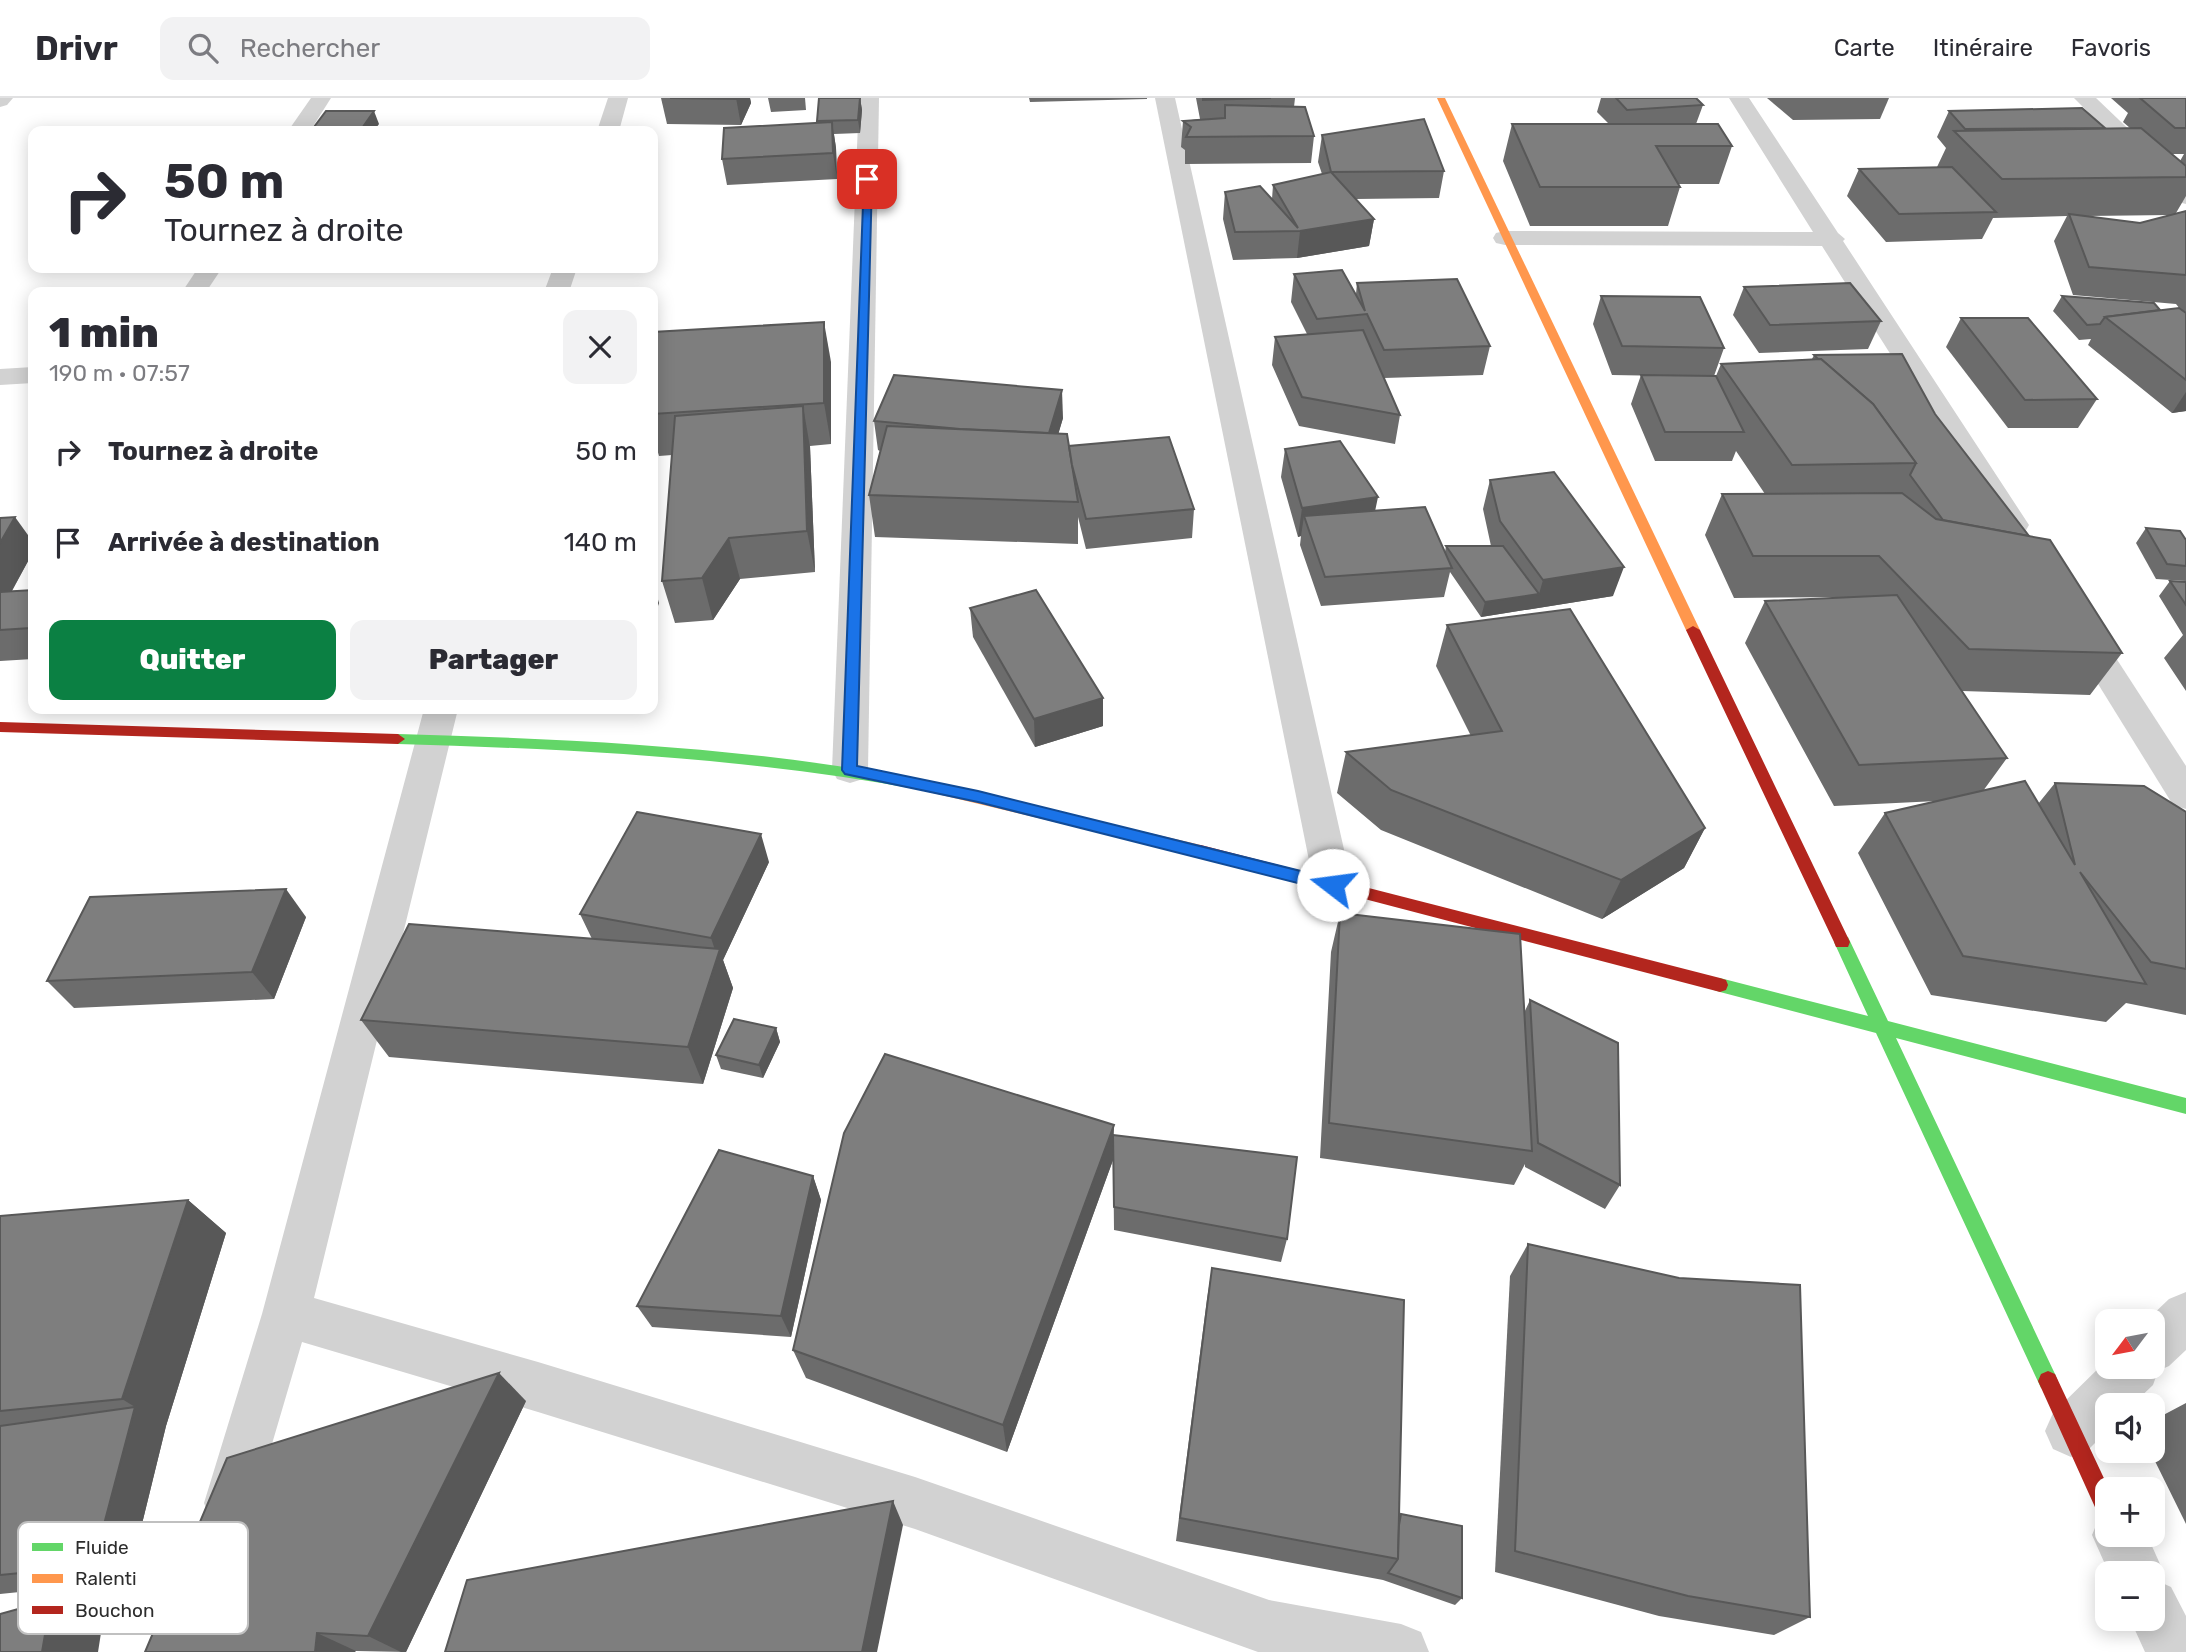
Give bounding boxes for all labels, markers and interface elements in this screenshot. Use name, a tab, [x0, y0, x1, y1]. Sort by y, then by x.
search box	[160, 17, 650, 80]
text: Drivr	[35, 29, 118, 68]
icon: search	[184, 29, 222, 67]
text: Rechercher	[240, 33, 380, 64]
text: Carte	[1834, 34, 1895, 62]
text: Itinéraire	[1933, 34, 2033, 62]
text: Favoris	[2071, 34, 2151, 62]
pin	[837, 149, 897, 209]
text: 50 m	[164, 152, 284, 210]
icon: right	[49, 154, 140, 245]
icon: arrive	[848, 160, 886, 198]
text: Tournez à droite	[164, 211, 404, 249]
text: 1 min	[49, 308, 159, 358]
button: close	[563, 310, 637, 384]
text: 190 m · 07:57	[49, 359, 190, 387]
icon: right	[49, 433, 87, 471]
text: Tournez à droite	[108, 436, 318, 467]
text: 50 m	[576, 436, 637, 467]
icon: arrive	[49, 524, 87, 562]
text: Arrivée à destination	[108, 527, 380, 558]
text: 140 m	[564, 527, 637, 558]
button: Quitter	[49, 620, 336, 700]
button: Partager	[350, 620, 637, 700]
position arrow	[1296, 848, 1370, 922]
north arrow	[2095, 1309, 2165, 1379]
map controls	[2095, 1309, 2165, 1631]
button: sound	[2095, 1393, 2165, 1463]
button: +	[2095, 1477, 2165, 1547]
legend	[18, 1522, 248, 1634]
text: Fluide	[75, 1536, 129, 1559]
button: −	[2095, 1561, 2165, 1631]
text: Ralenti	[75, 1567, 137, 1590]
text: Bouchon	[75, 1599, 155, 1622]

